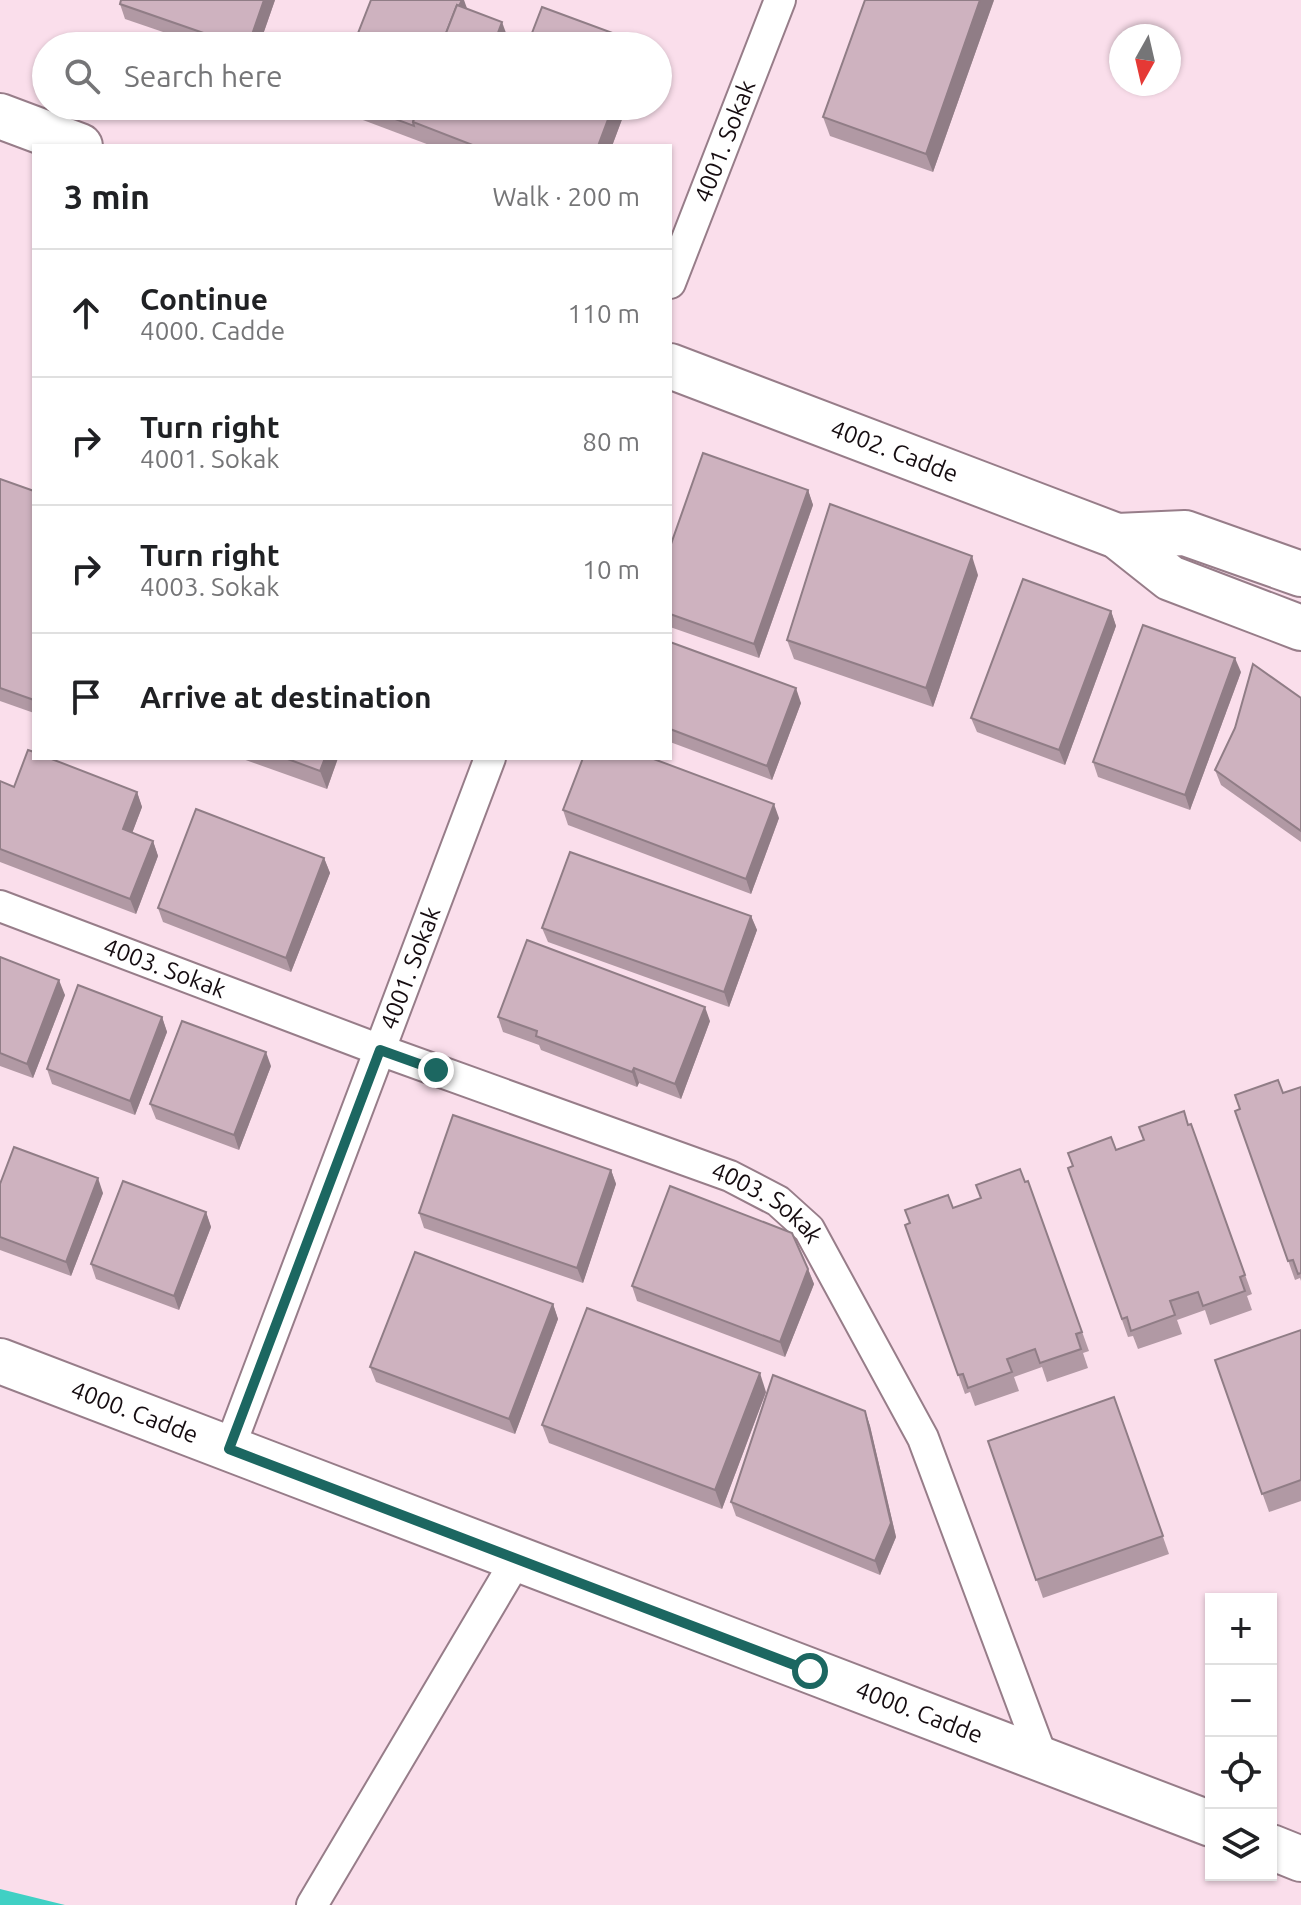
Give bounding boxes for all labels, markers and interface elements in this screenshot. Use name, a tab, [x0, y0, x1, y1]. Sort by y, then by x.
north arrow	[1109, 24, 1181, 96]
search box	[32, 32, 672, 120]
icon: search	[60, 54, 104, 98]
text: Search here	[124, 59, 283, 93]
street label: 4001. Sokak	[689, 76, 761, 206]
text: 3 min	[64, 177, 150, 215]
text: Walk · 200 m	[492, 182, 640, 211]
text: Continue	[140, 282, 268, 316]
icon: ahead	[64, 291, 108, 335]
text: 110 m	[568, 299, 640, 328]
text: 4000. Cadde	[140, 316, 285, 345]
text: Turn right	[140, 410, 280, 444]
street label: 4002. Cadde	[827, 414, 962, 487]
icon: right	[64, 419, 108, 463]
text: 80 m	[582, 427, 640, 456]
text: 4001. Sokak	[140, 444, 279, 473]
text: Turn right	[140, 538, 280, 572]
icon: right	[64, 547, 108, 591]
text: 10 m	[582, 555, 640, 584]
text: 4003. Sokak	[140, 572, 279, 601]
icon: arrive	[64, 675, 108, 719]
text: Arrive at destination	[140, 680, 432, 714]
street label: 4001. Sokak	[375, 903, 446, 1033]
street label: 4003. Sokak	[100, 932, 230, 1003]
route end	[418, 1052, 454, 1088]
street label: 4003. Sokak	[708, 1156, 828, 1248]
street label: 4000. Cadde	[67, 1375, 202, 1449]
map controls	[1205, 1593, 1277, 1881]
button: +	[1205, 1593, 1277, 1665]
route start	[792, 1653, 828, 1689]
button: −	[1205, 1665, 1277, 1737]
street label: 4000. Cadde	[852, 1675, 987, 1748]
button: locate	[1205, 1737, 1277, 1809]
button: layers	[1205, 1809, 1277, 1881]

